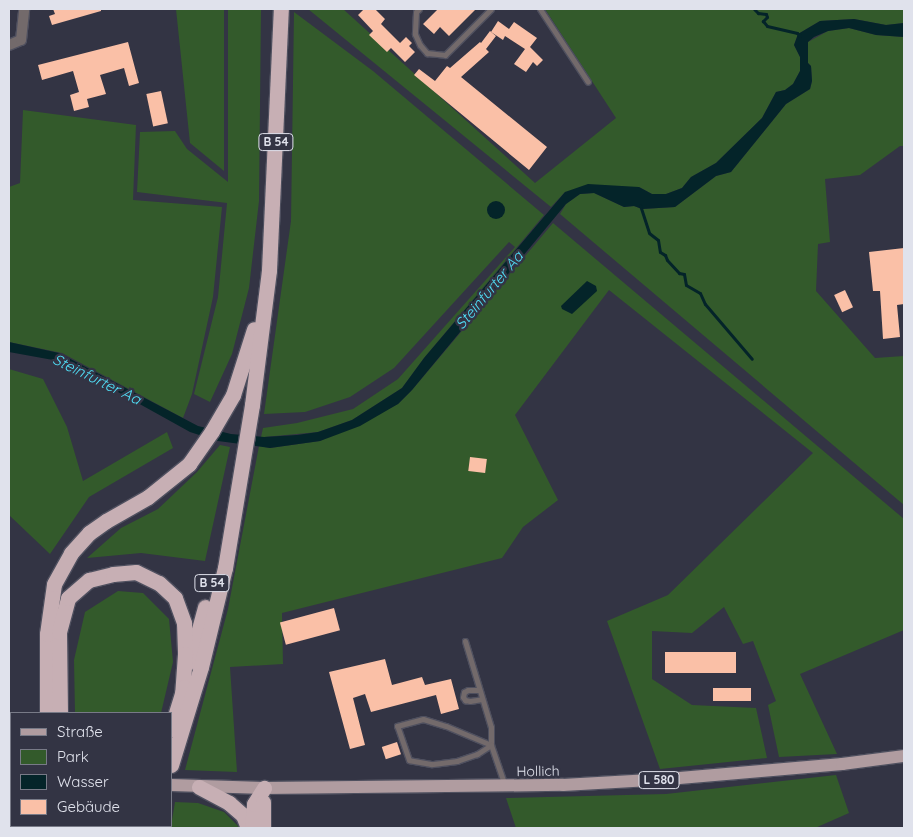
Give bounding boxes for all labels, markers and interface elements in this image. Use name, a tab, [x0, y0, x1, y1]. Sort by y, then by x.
road number: B 54	[257, 132, 295, 152]
water label: Steinfurter Aa	[451, 247, 527, 333]
water label: Steinfurter Aa	[50, 350, 144, 408]
road number: B 54	[193, 574, 231, 592]
legend	[10, 712, 172, 827]
text: Straße	[57, 722, 103, 741]
text: Park	[57, 747, 89, 766]
street label: Hollich	[516, 762, 560, 780]
road number: L 580	[638, 770, 680, 790]
text: Wasser	[57, 772, 109, 791]
text: Gebäude	[57, 797, 120, 816]

